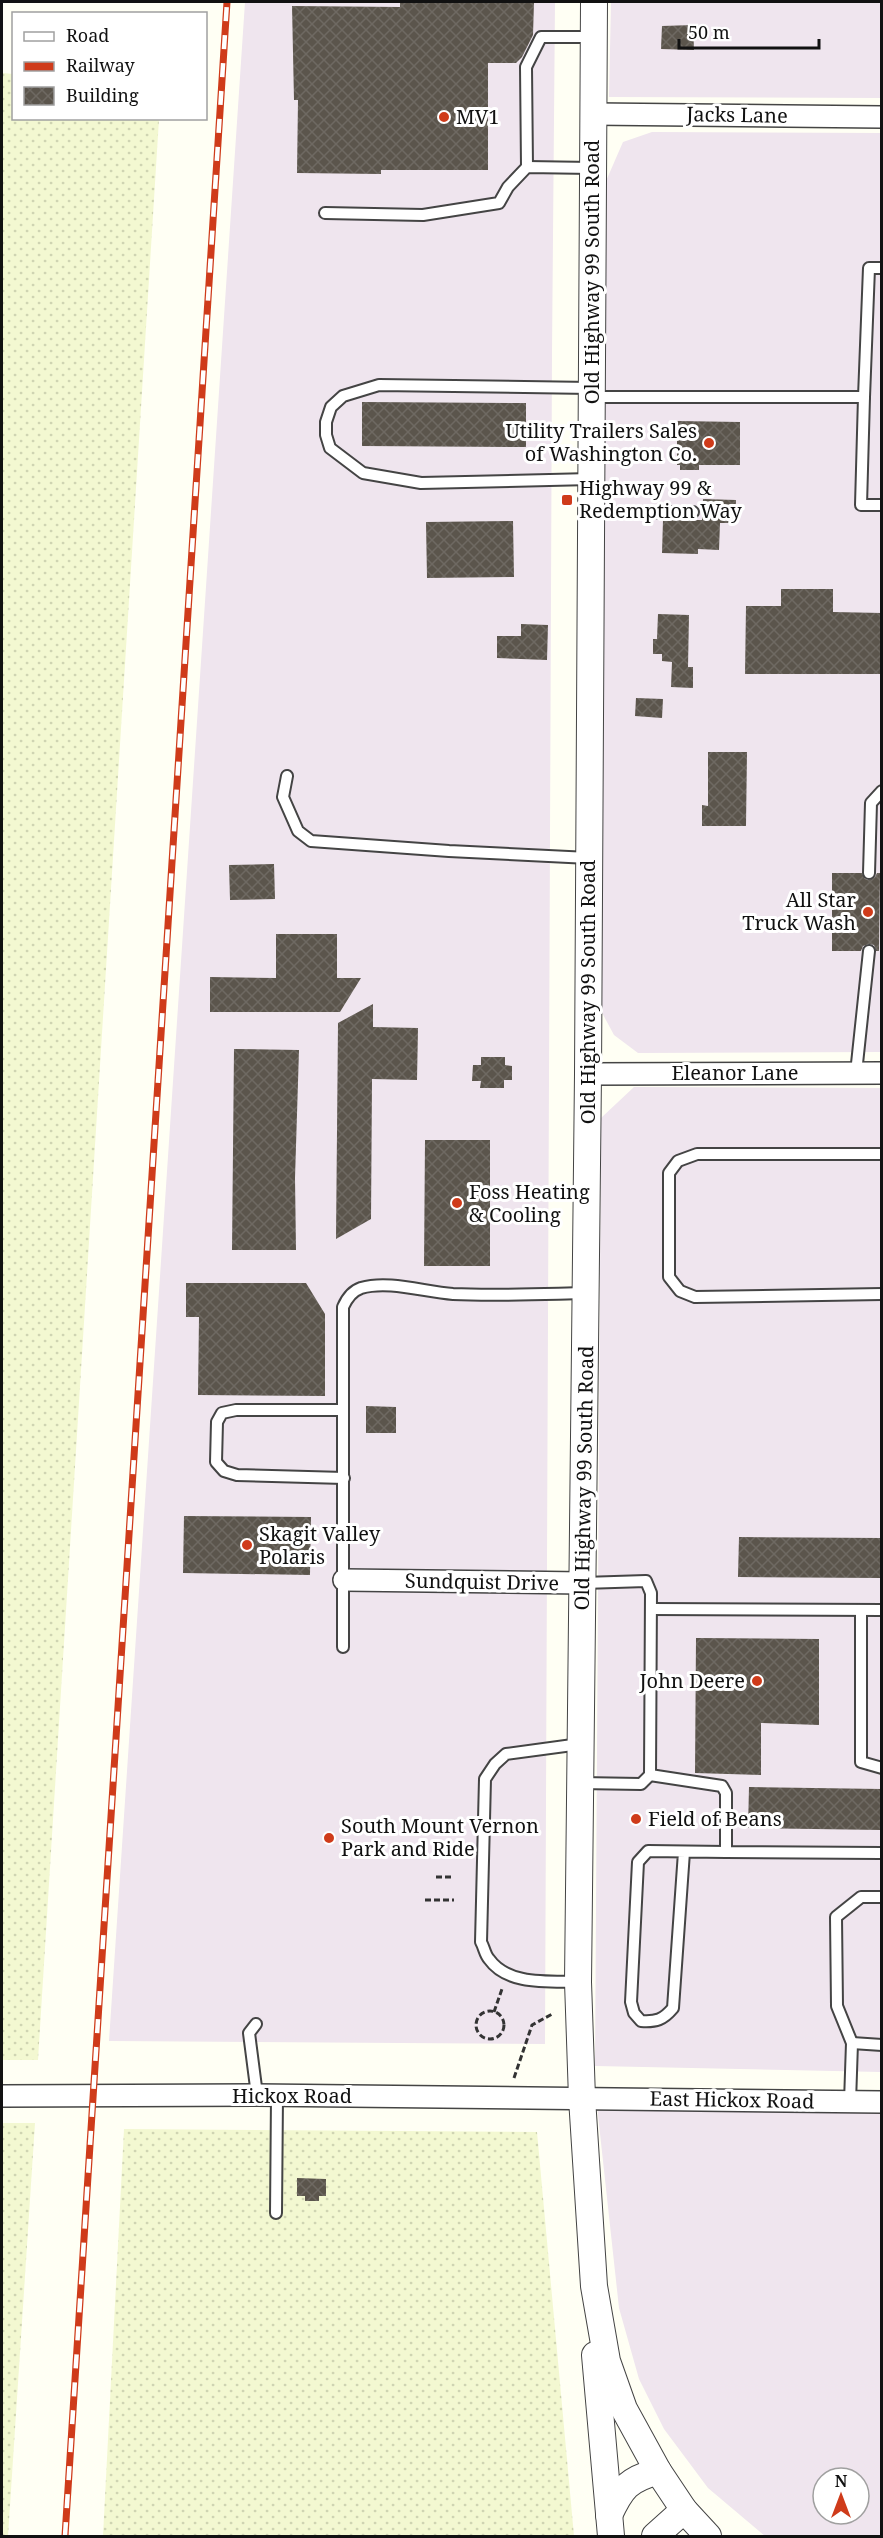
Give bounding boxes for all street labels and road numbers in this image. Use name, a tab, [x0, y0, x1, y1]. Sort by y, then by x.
street label: Jacks Lane	[685, 100, 788, 129]
street label: Old Highway 99 South Road	[578, 140, 605, 404]
street label: Old Highway 99 South Road	[574, 860, 601, 1124]
street label: Eleanor Lane	[672, 1059, 799, 1086]
street label: Old Highway 99 South Road	[568, 1345, 599, 1611]
street label: Sundquist Drive	[405, 1567, 559, 1596]
street label: Hickox Road	[232, 2082, 352, 2109]
street label: East Hickox Road	[649, 2085, 815, 2114]

